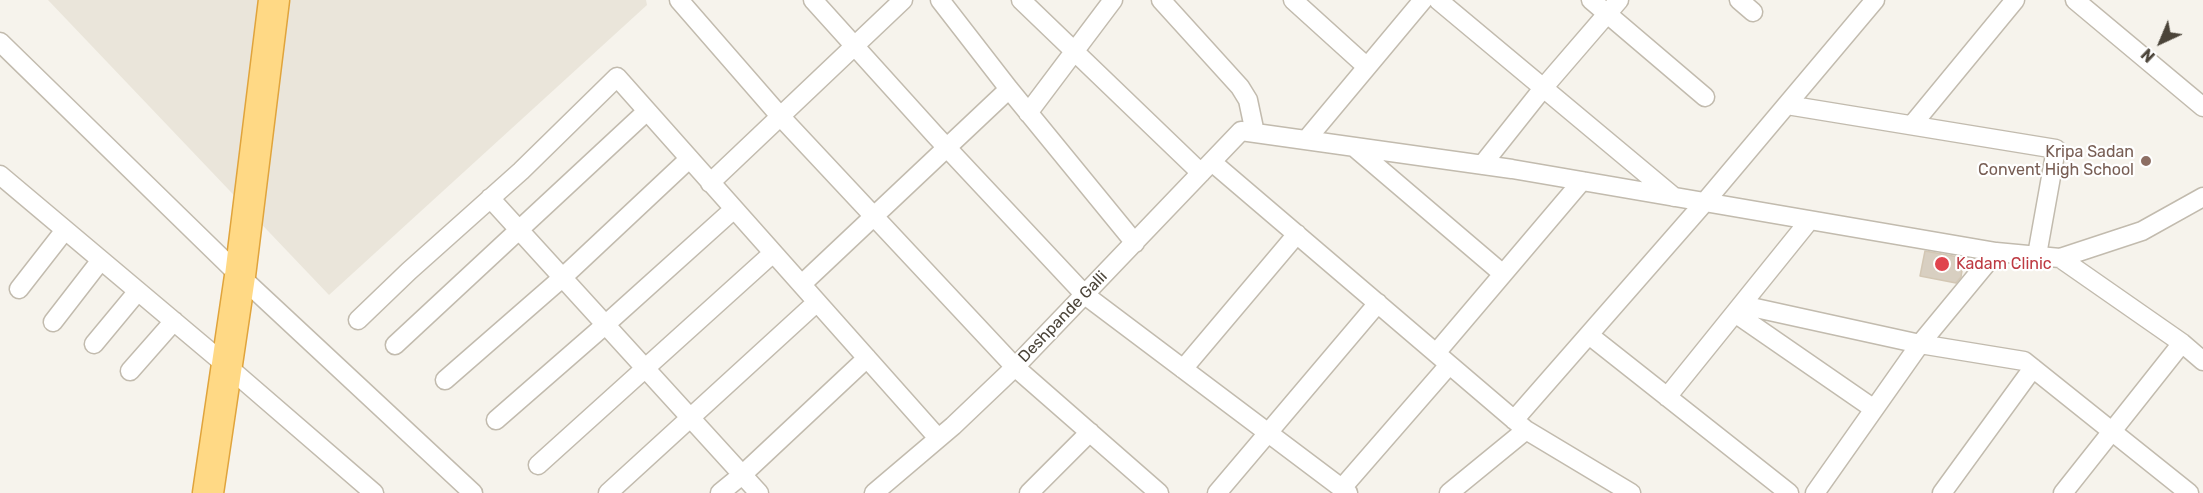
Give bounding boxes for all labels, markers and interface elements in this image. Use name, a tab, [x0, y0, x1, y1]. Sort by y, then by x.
north arrow	[2131, 12, 2191, 72]
text: N	[2137, 44, 2159, 66]
place label: Kripa Sadan Convent High School	[1978, 142, 2134, 180]
marker: Kripa Sadan Convent High School	[2139, 154, 2153, 168]
place label: Kadam Clinic	[1956, 254, 2052, 274]
marker: Kadam Clinic	[1933, 255, 1951, 273]
street label: Deshpande Galli	[1015, 267, 1111, 367]

